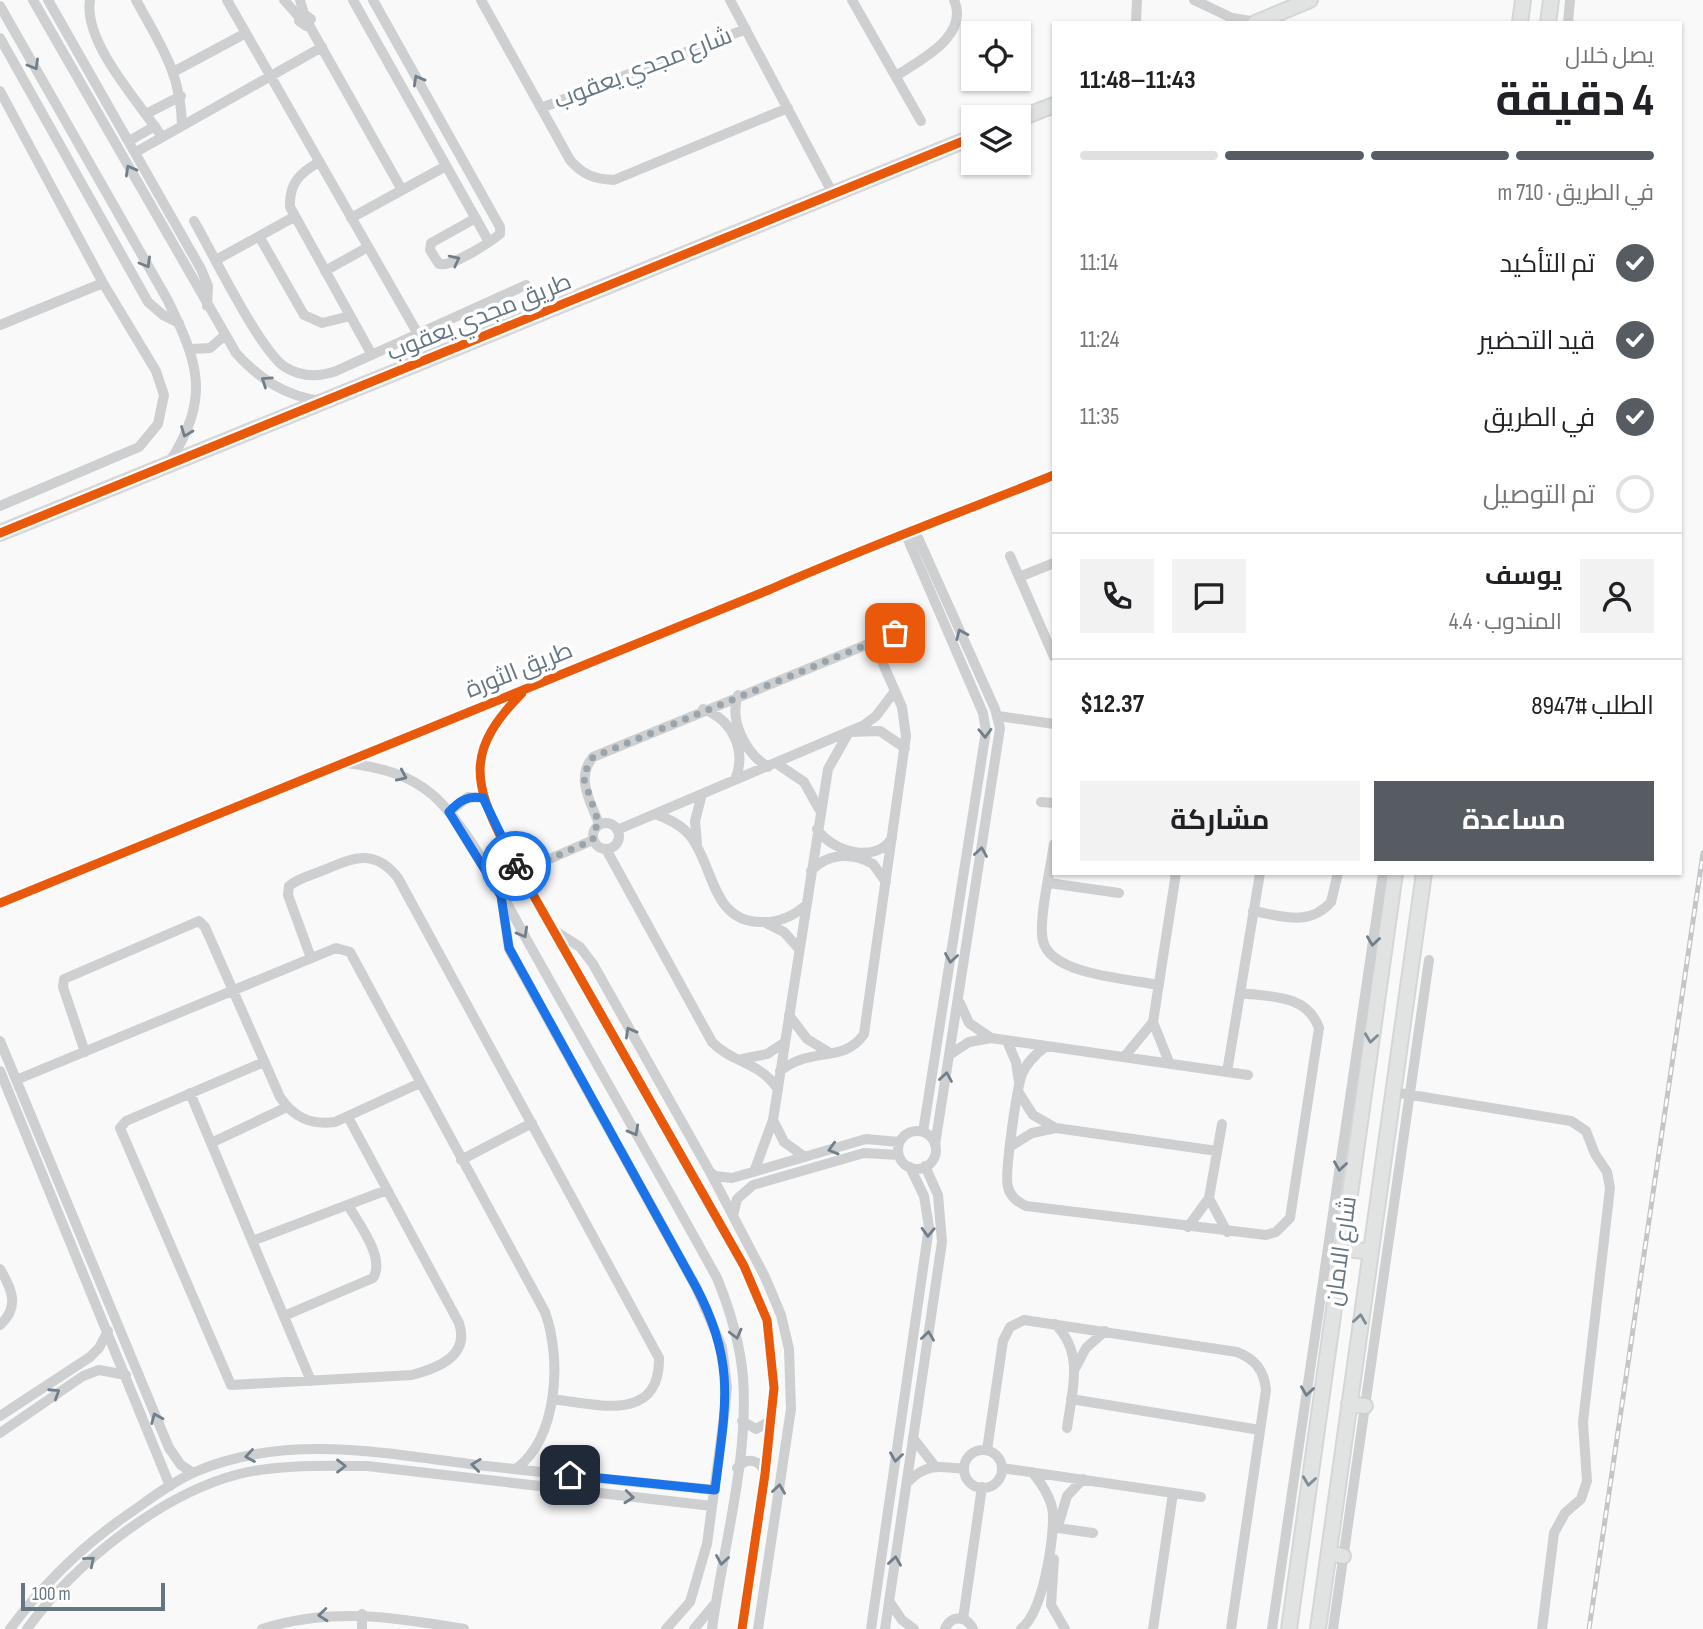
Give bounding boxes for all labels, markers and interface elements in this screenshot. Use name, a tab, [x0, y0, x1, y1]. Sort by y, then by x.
street label: شارع مجدي يعقوب	[550, 21, 737, 118]
map controls	[961, 21, 1031, 175]
button: locate	[961, 21, 1031, 91]
text: يصل خلال	[1565, 42, 1654, 70]
one-way arrow	[26, 58, 39, 70]
text: 11:43–11:48	[1080, 65, 1196, 96]
one-way arrow	[413, 74, 426, 87]
text: 4 دقيقة	[1495, 74, 1654, 129]
button: layers	[961, 105, 1031, 175]
one-way arrow	[125, 165, 138, 177]
text: في الطريق · 710 m	[1497, 179, 1654, 207]
icon: check	[1616, 244, 1654, 282]
text: 11:14	[1080, 249, 1118, 277]
text: تم التأكيد	[1500, 249, 1595, 280]
one-way arrow	[448, 254, 461, 268]
one-way arrow	[138, 255, 151, 268]
street label: طريق مجدي يعقوب	[382, 267, 577, 370]
icon: check	[1616, 321, 1654, 359]
text: 11:24	[1080, 326, 1119, 354]
text: قيد التحضير	[1478, 326, 1595, 357]
one-way arrow	[261, 376, 274, 389]
icon: check	[1616, 398, 1654, 436]
text: 11:35	[1080, 403, 1119, 431]
text: في الطريق	[1484, 403, 1595, 434]
one-way arrow	[180, 425, 194, 437]
text: تم التوصيل	[1483, 480, 1595, 511]
button: phone	[1080, 559, 1154, 633]
button: chat	[1172, 559, 1246, 633]
button: person	[1580, 559, 1654, 633]
text: يوسف	[1485, 561, 1562, 592]
pin	[865, 603, 925, 663]
text: المندوب · 4.4	[1449, 608, 1562, 636]
icon: bag	[876, 614, 914, 652]
one-way arrow	[955, 629, 969, 642]
street label: طريق الثورة	[461, 635, 577, 705]
text: $12.37	[1080, 689, 1144, 720]
text: الطلب #8947	[1531, 691, 1654, 722]
one-way arrow	[978, 728, 993, 739]
one-way arrow	[394, 768, 407, 782]
button: مشاركة	[1080, 781, 1360, 861]
button: مساعدة	[1374, 781, 1654, 861]
courier	[481, 831, 551, 901]
icon: bike	[497, 847, 535, 885]
one-way arrow	[973, 847, 988, 858]
one-way arrow	[515, 926, 528, 939]
one-way arrow	[1365, 935, 1380, 947]
one-way arrow	[944, 952, 959, 964]
one-way arrow	[625, 1027, 638, 1039]
one-way arrow	[1364, 1032, 1379, 1044]
one-way arrow	[938, 1071, 953, 1083]
one-way arrow	[626, 1124, 639, 1137]
one-way arrow	[827, 1140, 839, 1155]
one-way arrow	[1332, 1160, 1347, 1172]
street label: شارع الامان	[1319, 1194, 1364, 1308]
one-way arrow	[920, 1226, 935, 1237]
one-way arrow	[1353, 1313, 1368, 1324]
one-way arrow	[728, 1328, 742, 1340]
one-way arrow	[920, 1330, 935, 1342]
one-way arrow	[1299, 1385, 1314, 1397]
one-way arrow	[47, 1388, 60, 1401]
one-way arrow	[150, 1412, 164, 1425]
pin	[540, 1445, 600, 1505]
one-way arrow	[244, 1448, 256, 1463]
one-way arrow	[889, 1451, 904, 1463]
icon: home	[551, 1456, 589, 1494]
one-way arrow	[471, 1457, 482, 1472]
one-way arrow	[336, 1458, 347, 1474]
one-way arrow	[1302, 1476, 1317, 1487]
one-way arrow	[772, 1483, 787, 1495]
one-way arrow	[623, 1489, 635, 1504]
one-way arrow	[715, 1554, 730, 1565]
one-way arrow	[887, 1556, 902, 1567]
one-way arrow	[82, 1557, 95, 1569]
scale bar	[21, 1580, 164, 1612]
text: 100 m	[32, 1583, 71, 1606]
one-way arrow	[317, 1607, 328, 1622]

